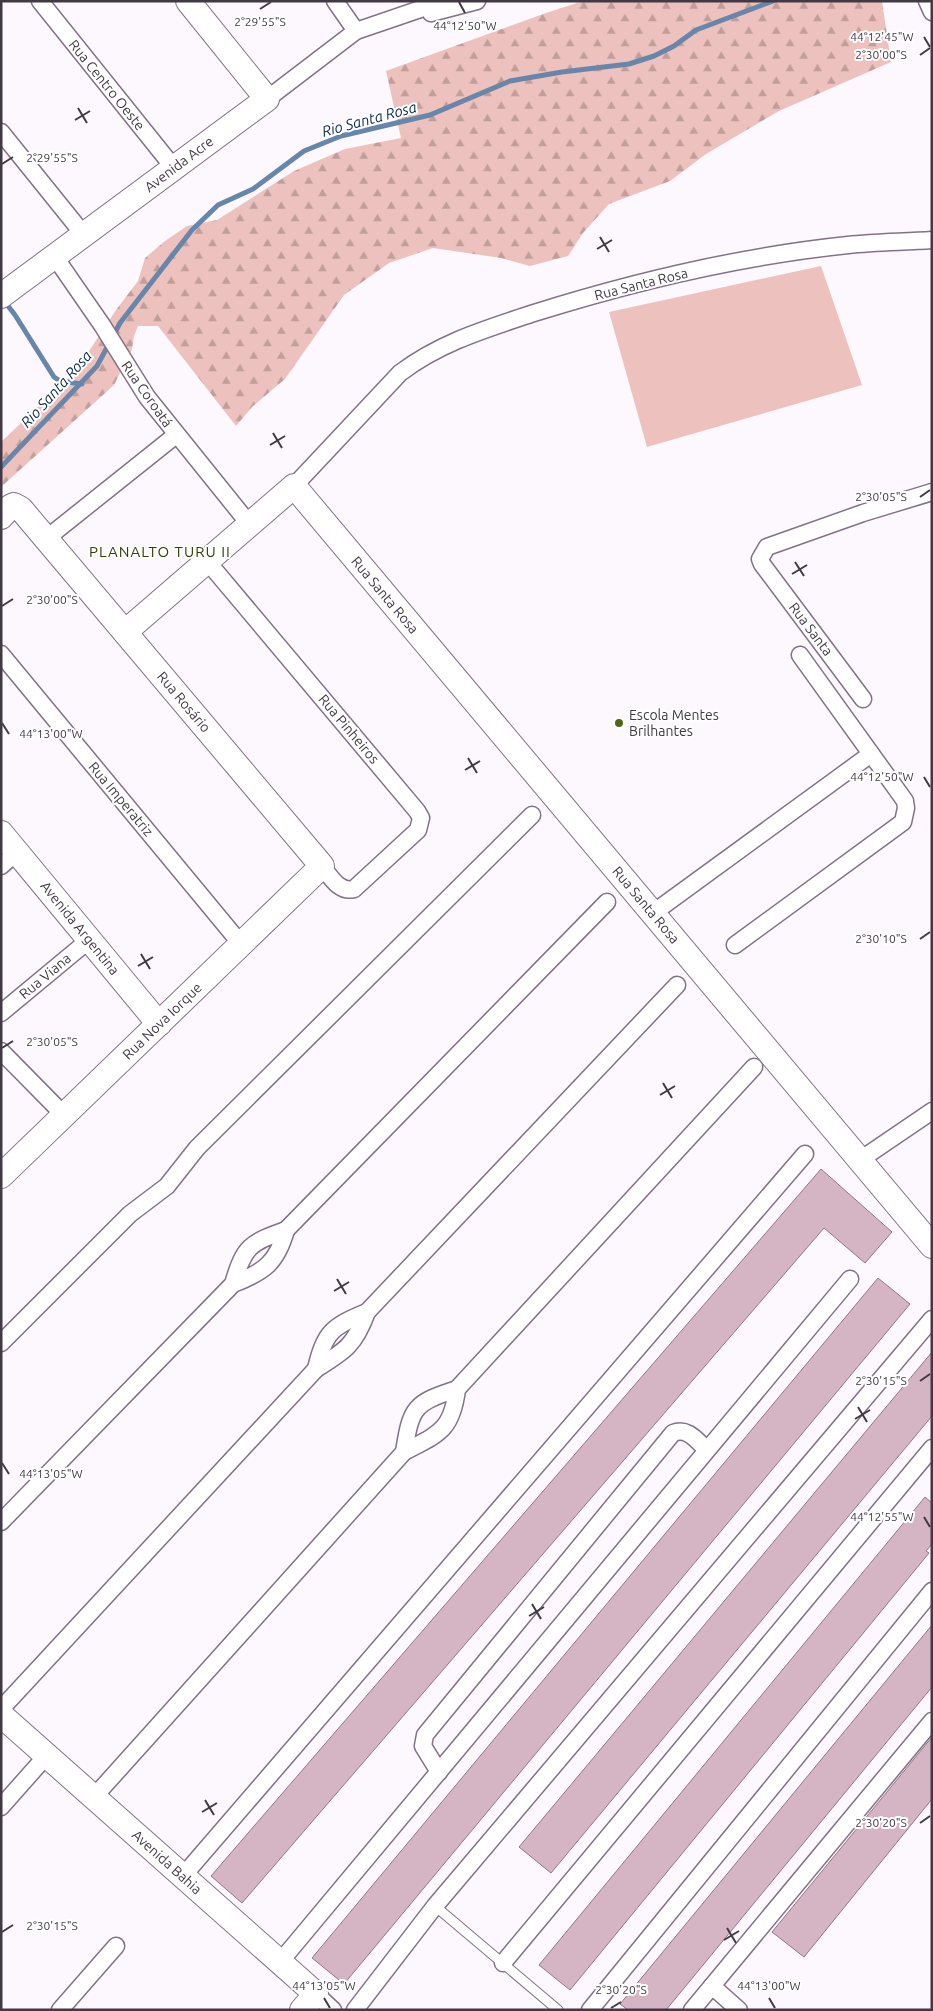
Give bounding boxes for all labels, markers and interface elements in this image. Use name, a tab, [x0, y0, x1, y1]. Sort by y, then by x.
text: 2°29'55"S	[234, 15, 286, 28]
text: 44°12'50"W	[433, 19, 497, 32]
text: 44°12'45"W	[850, 30, 914, 43]
street label: Rua Centro Oeste	[66, 37, 148, 133]
text: 2°30'00"S	[855, 48, 907, 61]
water label: Rio Santa Rosa	[320, 98, 418, 140]
street label: Avenida Acre	[141, 133, 217, 195]
text: 2°29'55"S	[26, 151, 78, 164]
street label: Rua Santa Rosa	[593, 265, 689, 303]
water label: Rio Santa Rosa	[17, 347, 95, 431]
street label: Rua Coroatá	[118, 358, 176, 430]
text: 2°30'05"S	[855, 490, 907, 503]
district label: PLANALTO TURU II	[89, 543, 231, 560]
street label: Rua Santa Rosa	[348, 553, 422, 637]
text: 2°30'00"S	[26, 593, 78, 606]
street label: Rua Santa	[786, 599, 836, 659]
street label: Rua Rosário	[154, 668, 214, 736]
street label: Rua Pinheiros	[315, 691, 383, 767]
place label: Escola Mentes Brilhantes	[629, 707, 719, 739]
marker: Escola Mentes Brilhantes	[613, 717, 625, 729]
text: 44°13'00"W	[19, 727, 83, 740]
street label: Rua Imperatriz	[85, 759, 157, 839]
text: 44°12'50"W	[850, 770, 914, 783]
street label: Rua Santa Rosa	[609, 863, 683, 947]
street label: Avenida Argentina	[37, 878, 123, 978]
text: 2°30'10"S	[855, 932, 907, 945]
street label: Rua Viana	[16, 950, 74, 1002]
street label: Rua Nova Iorque	[119, 979, 205, 1063]
text: 2°30'05"S	[26, 1035, 78, 1048]
text: 2°30'15"S	[855, 1374, 907, 1387]
text: 44°13'05"W	[19, 1467, 83, 1480]
text: 44°12'55"W	[850, 1510, 914, 1523]
text: 2°30'20"S	[855, 1816, 907, 1829]
street label: Avenida Bahia	[129, 1827, 205, 1897]
text: 2°30'15"S	[26, 1919, 78, 1932]
text: 44°13'05"W	[292, 1979, 356, 1992]
text: 44°13'00"W	[737, 1979, 801, 1992]
text: 2°30'20"S	[595, 1983, 647, 1996]

